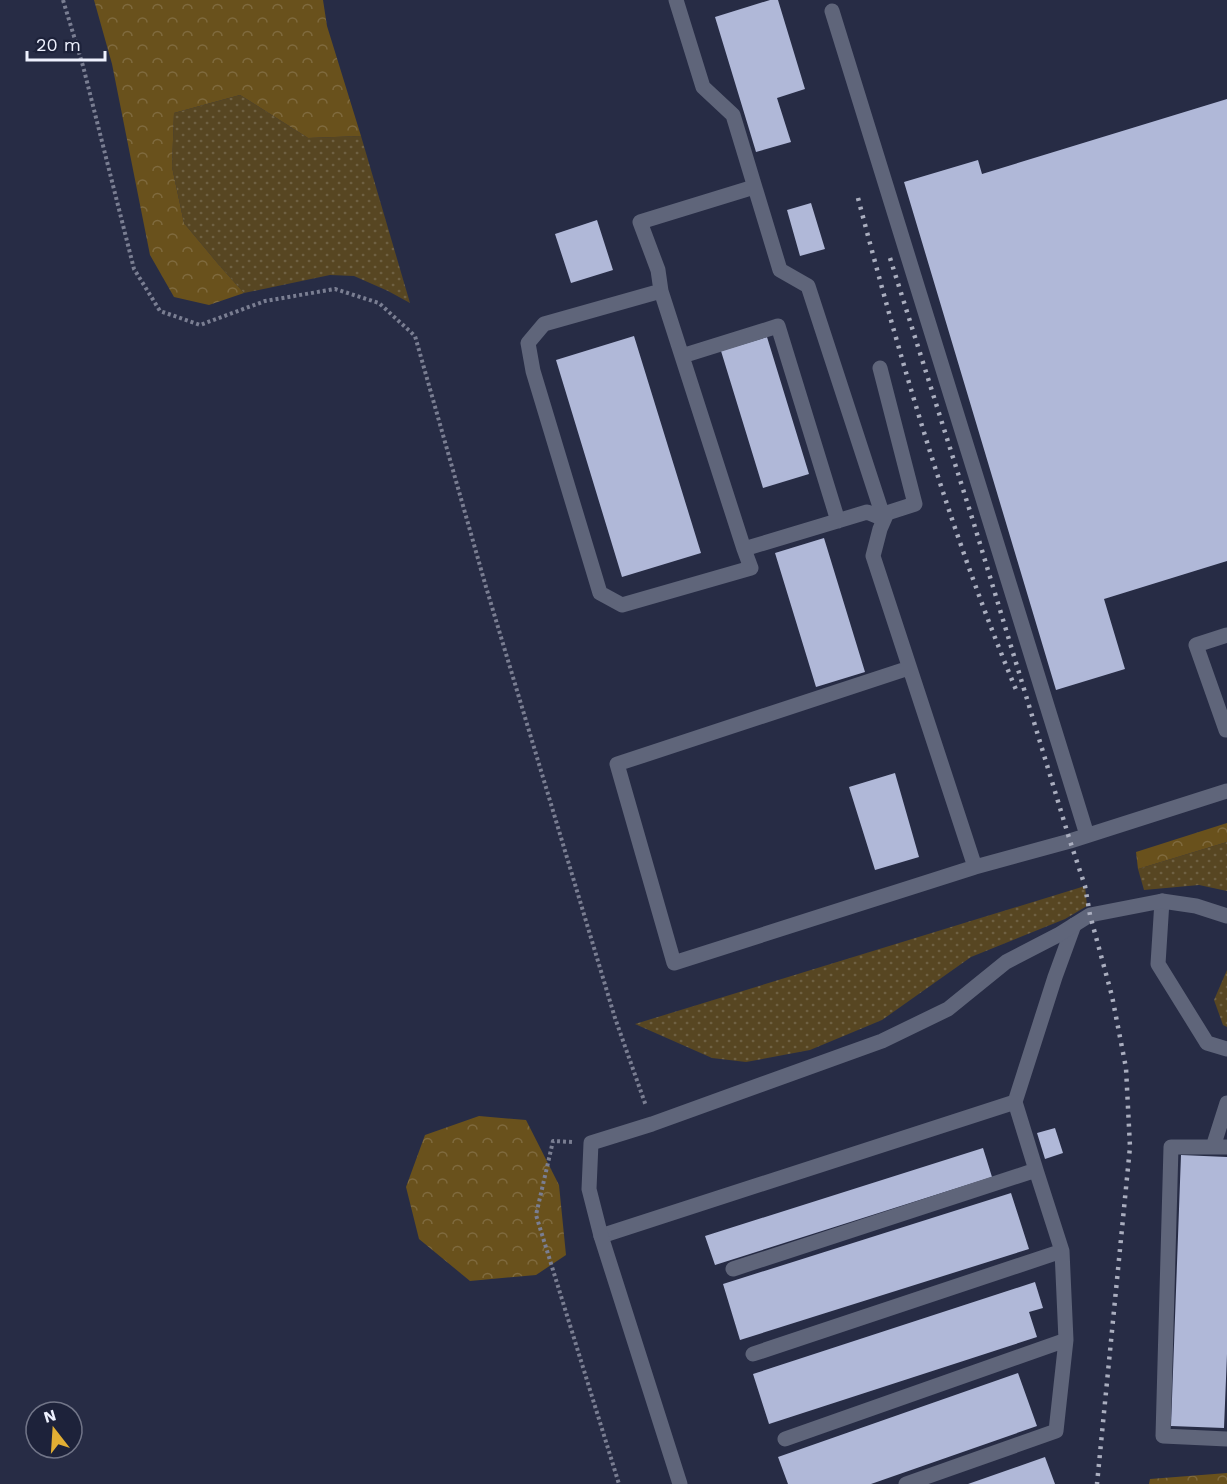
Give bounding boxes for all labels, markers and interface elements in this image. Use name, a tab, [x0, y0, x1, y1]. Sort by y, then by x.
scale bar	[27, 24, 105, 62]
text: 20 m	[36, 34, 81, 55]
north arrow	[24, 1400, 84, 1460]
text: N	[41, 1405, 58, 1427]

